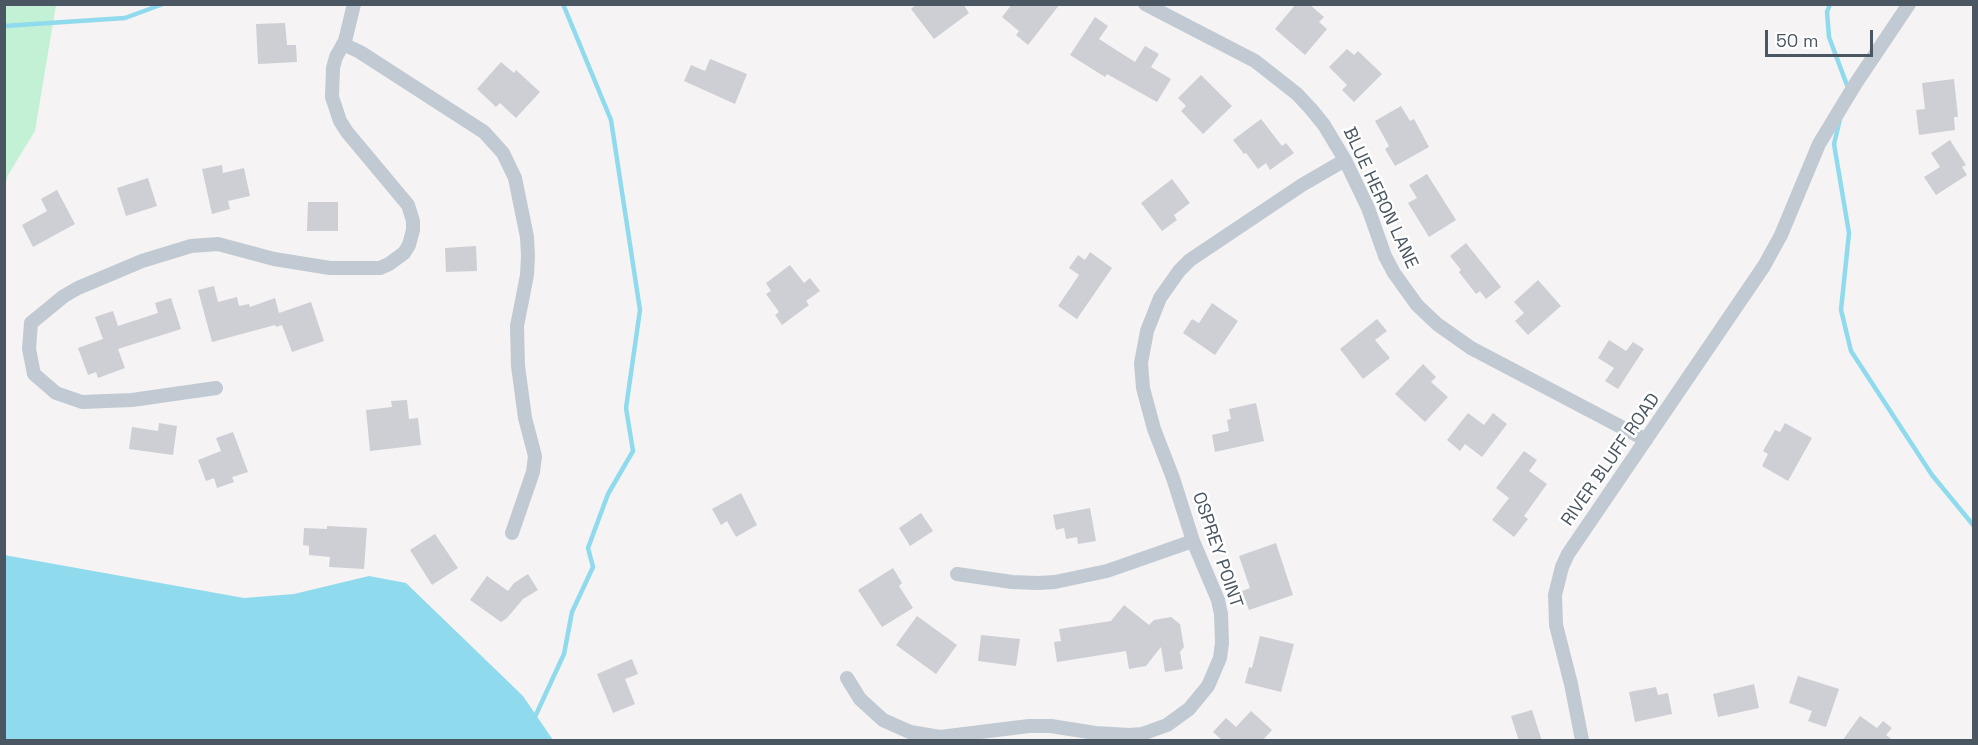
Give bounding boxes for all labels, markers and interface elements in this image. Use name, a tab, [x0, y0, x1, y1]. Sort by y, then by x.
scale bar	[1768, 18, 1876, 56]
text: 50 m	[1776, 29, 1818, 52]
street label: BLUE HERON LANE	[1338, 124, 1422, 272]
street label: RIVER BLUFF ROAD	[1557, 389, 1665, 531]
street label: OSPREY POINT	[1187, 489, 1247, 611]

